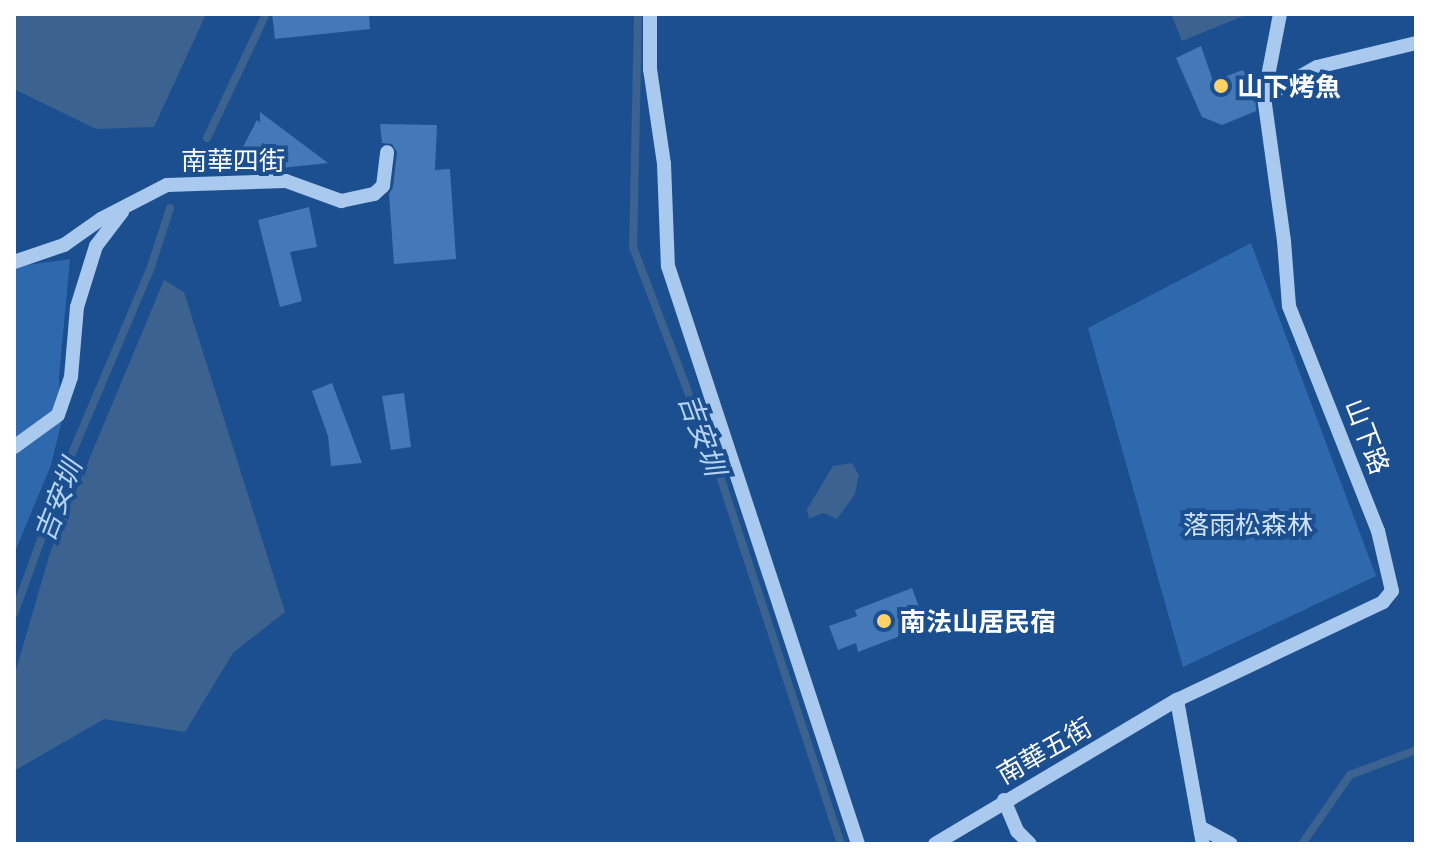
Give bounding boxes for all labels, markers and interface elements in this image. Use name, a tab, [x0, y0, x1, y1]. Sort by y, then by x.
place label: 山下烤魚	[1237, 70, 1341, 102]
marker: 山下烤魚	[1212, 77, 1230, 95]
street label: 南華四街	[181, 144, 285, 176]
water label: 吉安圳	[673, 389, 733, 479]
street label: 山下路	[1339, 394, 1397, 478]
water label: 吉安圳	[26, 455, 88, 545]
park label: 落雨松森林	[1183, 508, 1313, 540]
place label: 南法山居民宿	[900, 605, 1056, 637]
marker: 南法山居民宿	[875, 612, 893, 630]
street label: 南華五街	[991, 710, 1097, 790]

